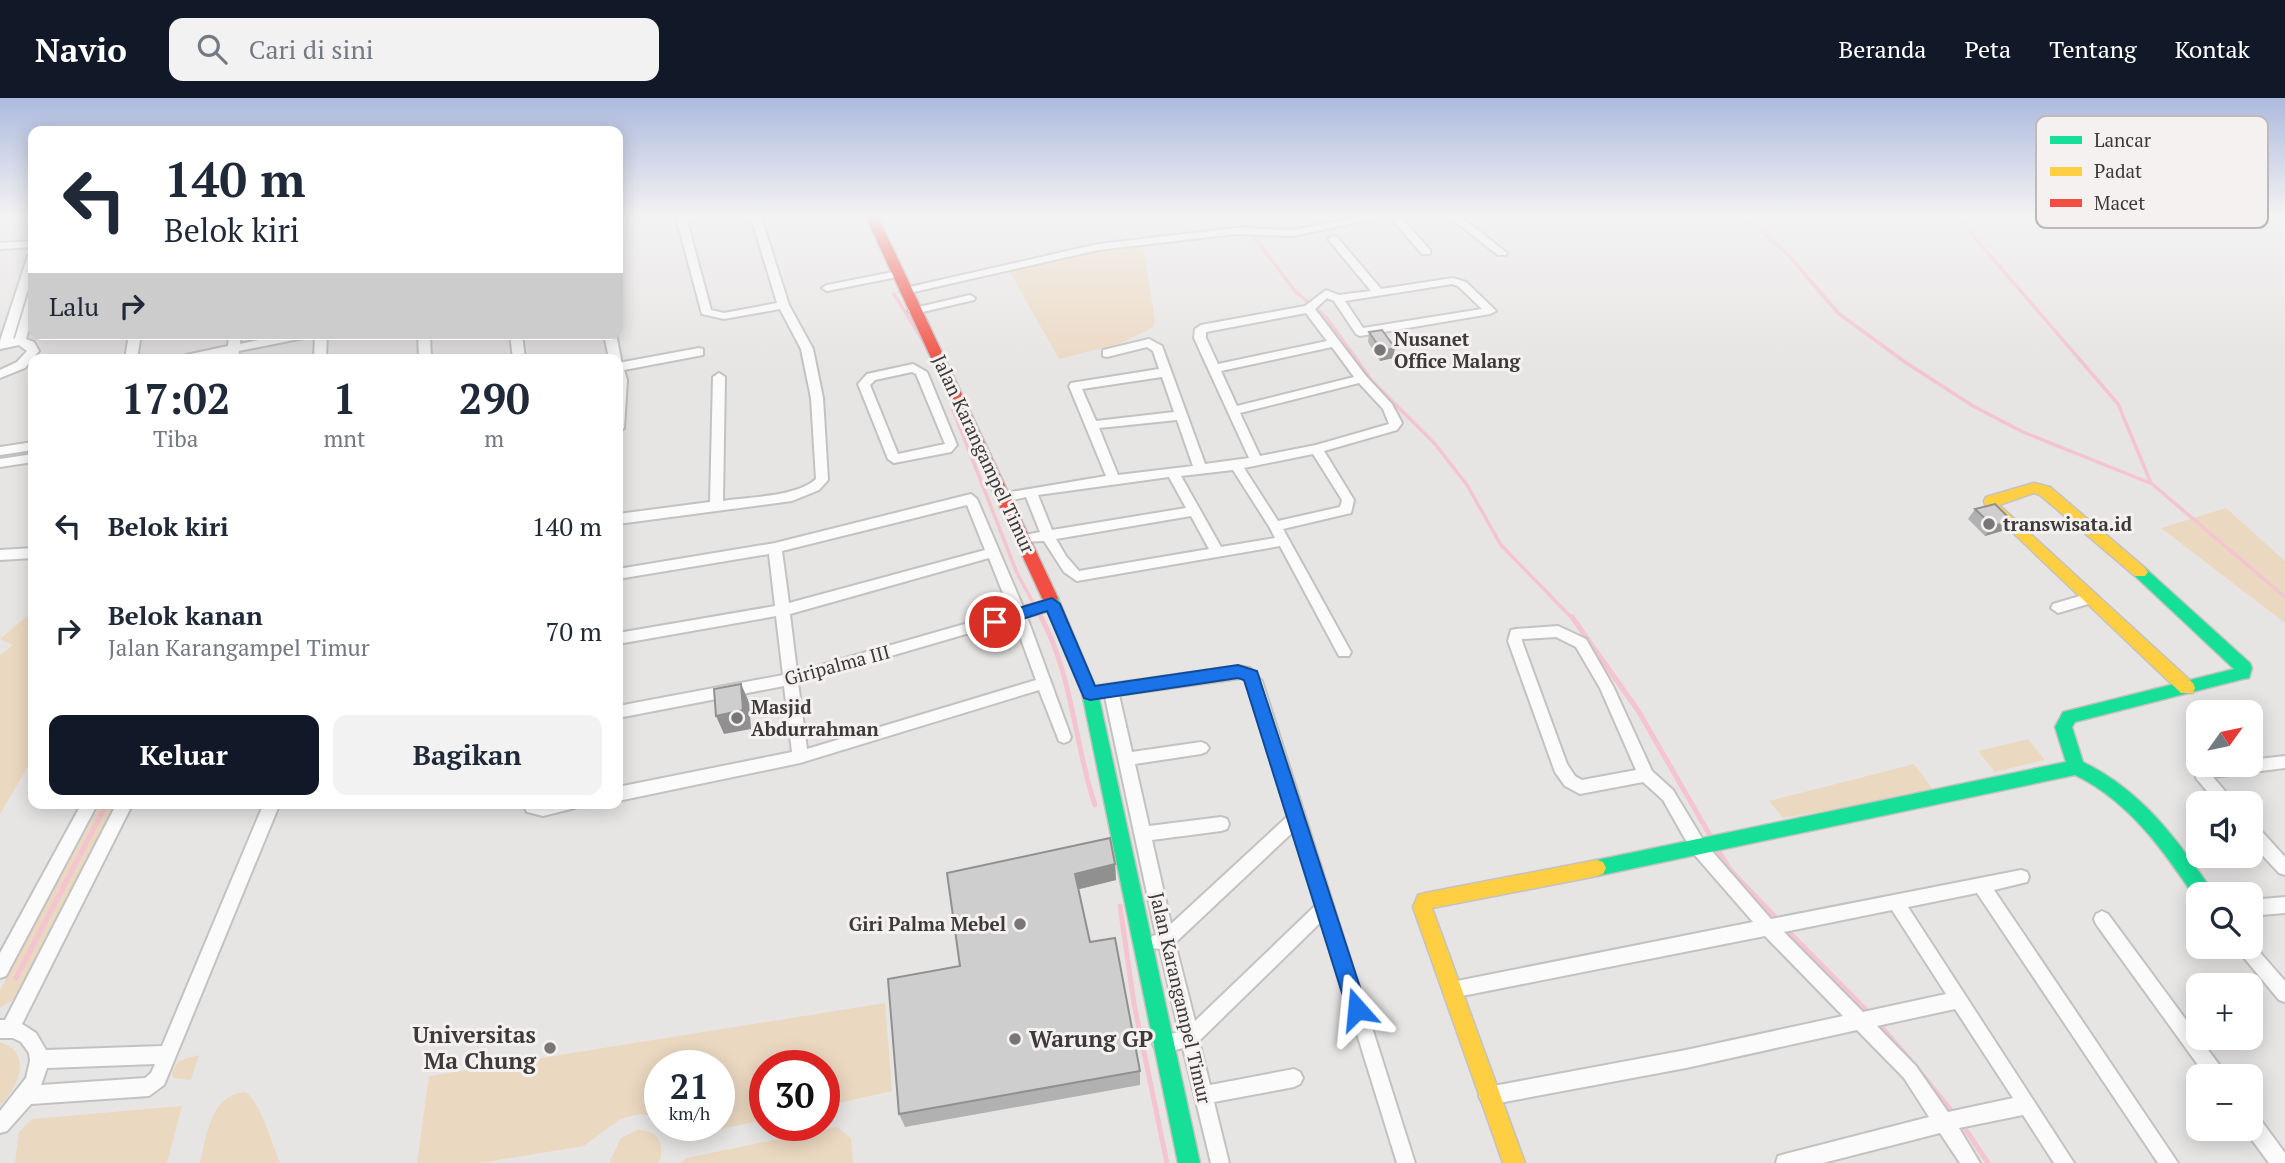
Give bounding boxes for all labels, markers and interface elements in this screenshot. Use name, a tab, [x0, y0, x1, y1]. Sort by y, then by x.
search box	[169, 18, 659, 81]
text: Navio	[35, 28, 127, 71]
icon: search	[193, 30, 231, 68]
text: Cari di sini	[249, 32, 374, 66]
text: Beranda	[1839, 33, 1926, 65]
text: Peta	[1964, 33, 2011, 65]
text: Tentang	[2049, 33, 2137, 65]
text: Kontak	[2175, 33, 2250, 65]
legend	[2036, 116, 2268, 228]
text: Lancar	[2094, 127, 2152, 152]
text: 140 m	[164, 146, 306, 211]
icon: left	[49, 154, 140, 245]
text: Padat	[2094, 158, 2142, 183]
text: Macet	[2094, 190, 2145, 215]
text: Belok kiri	[164, 209, 299, 251]
icon: right	[113, 287, 151, 325]
text: Lalu	[49, 289, 99, 323]
place label: Nusanet Office Malang	[1394, 326, 1522, 373]
marker: Nusanet Office Malang	[1372, 342, 1388, 358]
street label: Jalan Karangampel Timur	[927, 351, 1042, 558]
text: 17:02	[121, 370, 230, 426]
text: 1	[333, 370, 356, 426]
text: 290	[459, 370, 530, 426]
text: Tiba	[153, 423, 198, 454]
text: mnt	[324, 423, 366, 454]
text: m	[484, 423, 504, 454]
icon: left	[49, 507, 87, 545]
text: Belok kiri	[108, 509, 229, 543]
text: 140 m	[532, 509, 602, 543]
place label: transwisata.id	[2003, 511, 2133, 536]
marker: transwisata.id	[1981, 516, 1997, 532]
pin	[965, 592, 1025, 652]
text: Belok kanan	[108, 598, 263, 632]
icon: arrive	[976, 603, 1014, 641]
icon: right	[49, 612, 87, 650]
text: 70 m	[546, 614, 602, 648]
text: Jalan Karangampel Timur	[108, 632, 370, 663]
street label: Giripalma III	[781, 638, 893, 691]
place label: Masjid Abdurrahman	[751, 694, 879, 741]
north arrow	[2186, 700, 2263, 777]
map controls	[2186, 700, 2263, 1141]
marker: Masjid Abdurrahman	[729, 710, 745, 726]
button: Keluar	[49, 715, 319, 795]
button: Bagikan	[333, 715, 602, 795]
button: sound	[2186, 791, 2263, 868]
button: search	[2186, 882, 2263, 959]
street label: Jalan Karangampel Timur	[1145, 890, 1218, 1107]
place label: Giri Palma Mebel	[849, 911, 1006, 936]
marker: Giri Palma Mebel	[1012, 916, 1028, 932]
position arrow	[1320, 972, 1394, 1046]
button: +	[2186, 973, 2263, 1050]
place label: Universitas Ma Chung	[412, 1019, 537, 1076]
place label: Warung GP	[1029, 1023, 1153, 1054]
marker: Warung GP	[1007, 1031, 1023, 1047]
marker: Universitas Ma Chung	[542, 1040, 558, 1056]
speed limit sign: 30	[749, 1050, 840, 1141]
text: 21	[670, 1063, 709, 1109]
button: −	[2186, 1064, 2263, 1141]
text: km/h	[669, 1101, 710, 1125]

